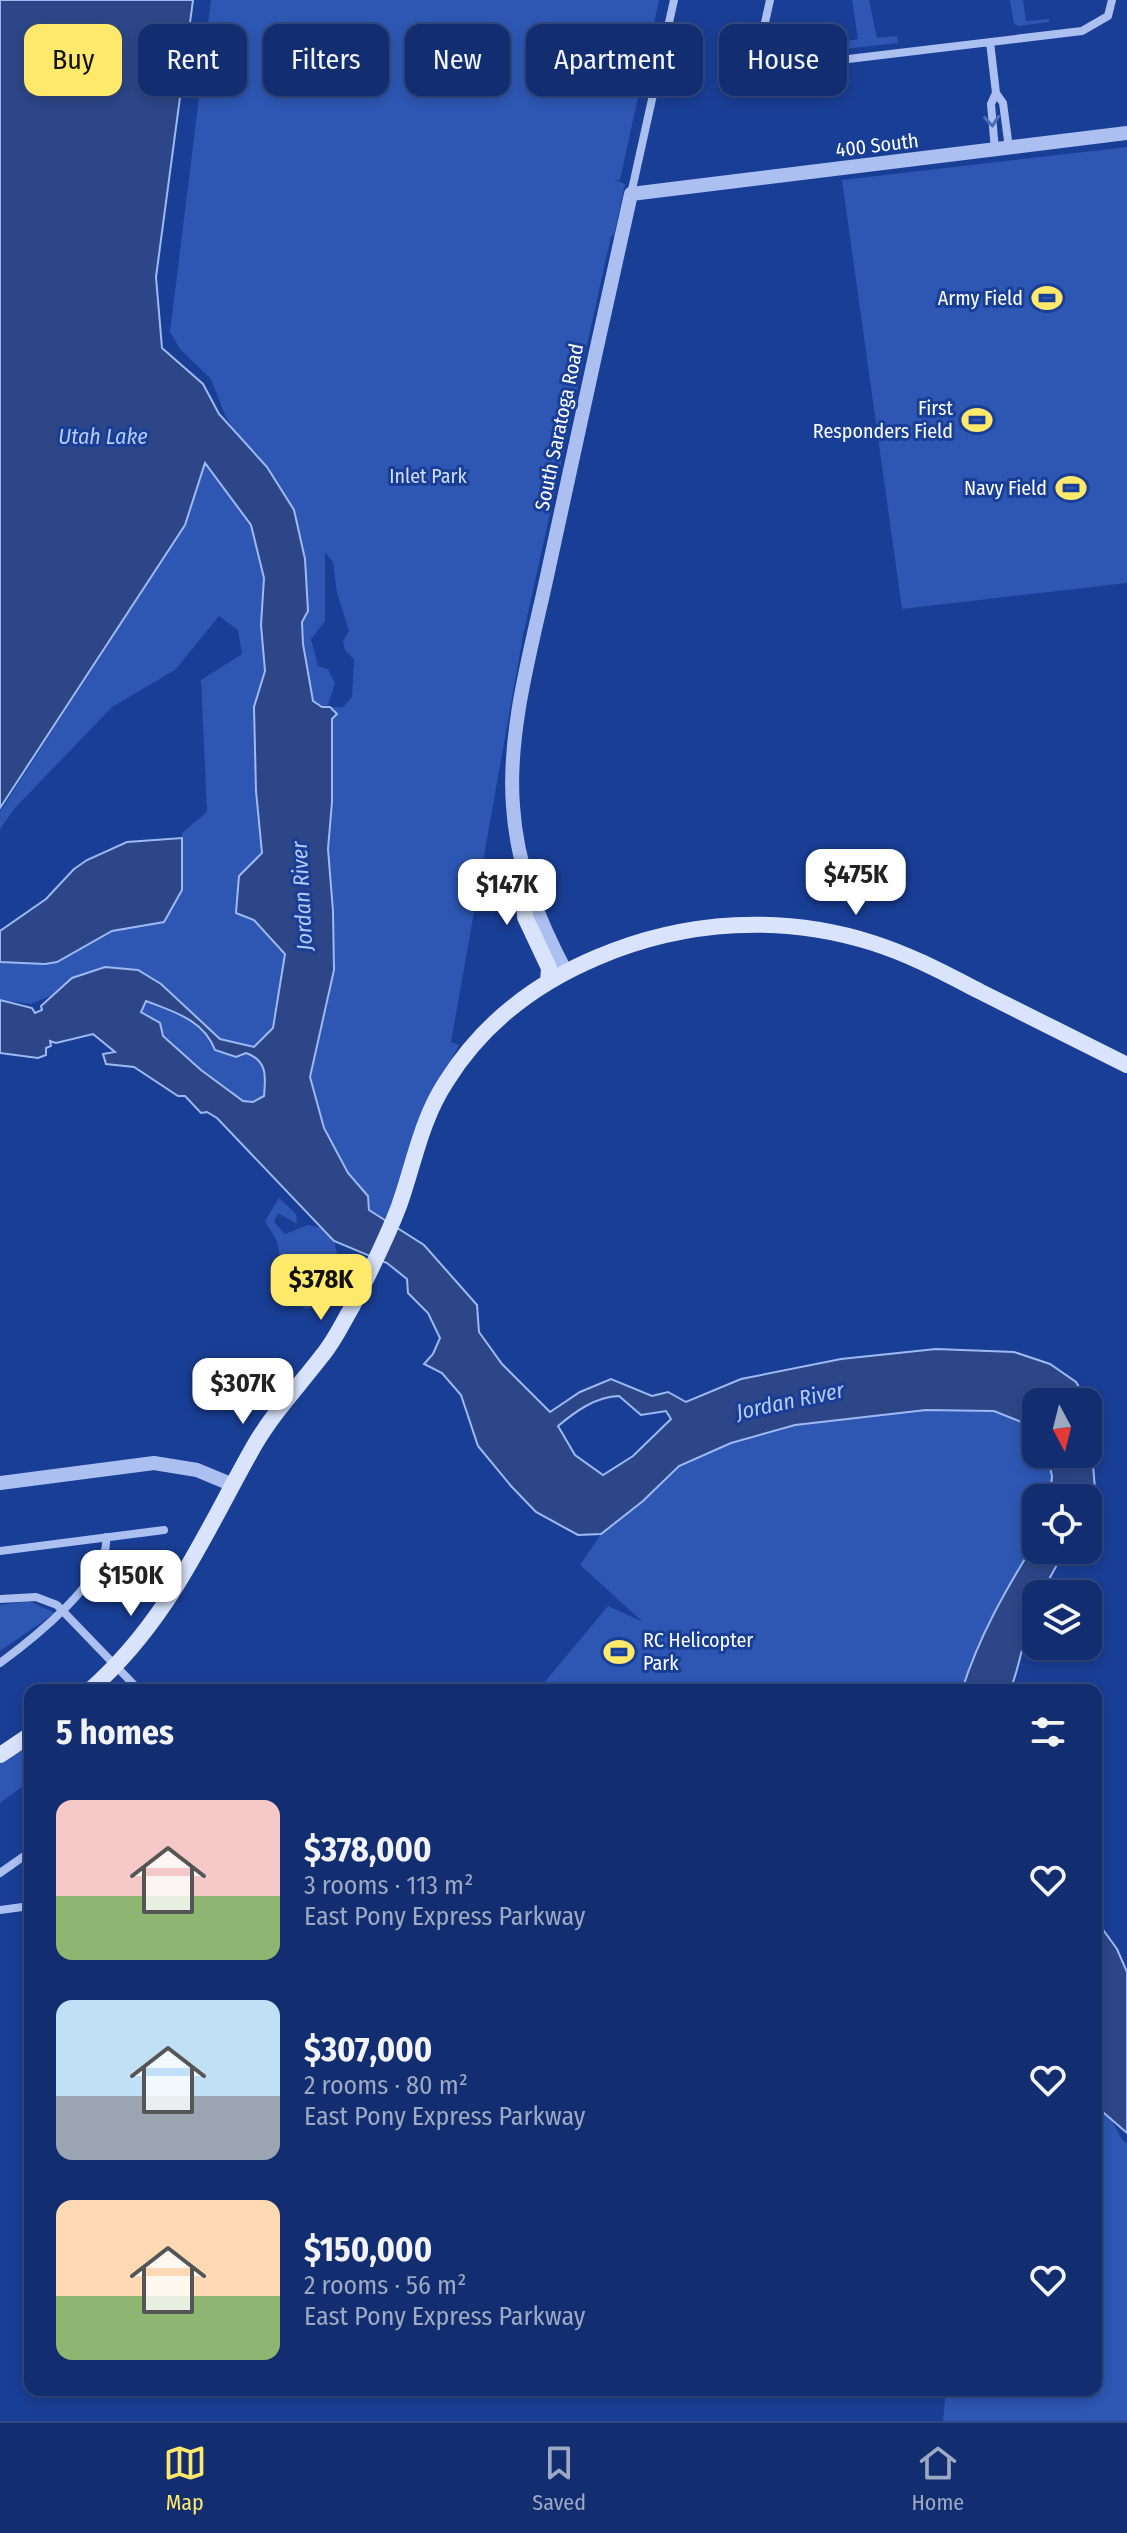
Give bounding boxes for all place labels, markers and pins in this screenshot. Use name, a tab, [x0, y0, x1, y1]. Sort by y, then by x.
sports icon: Army Field	[1030, 281, 1064, 315]
place label: Army Field	[938, 286, 1023, 310]
place label: First Responders Field	[813, 396, 953, 443]
sports icon: First Responders Field	[960, 403, 994, 437]
sports icon: Navy Field	[1054, 471, 1088, 505]
place label: Navy Field	[964, 476, 1047, 500]
pin: $475K	[800, 849, 912, 917]
pin: $147K	[451, 859, 563, 927]
pin: $378K	[265, 1254, 377, 1322]
pin: $307K	[187, 1358, 299, 1426]
pin: $150K	[75, 1550, 187, 1618]
place label: RC Helicopter Park	[643, 1628, 753, 1675]
sports icon: RC Helicopter Park	[602, 1635, 636, 1669]

